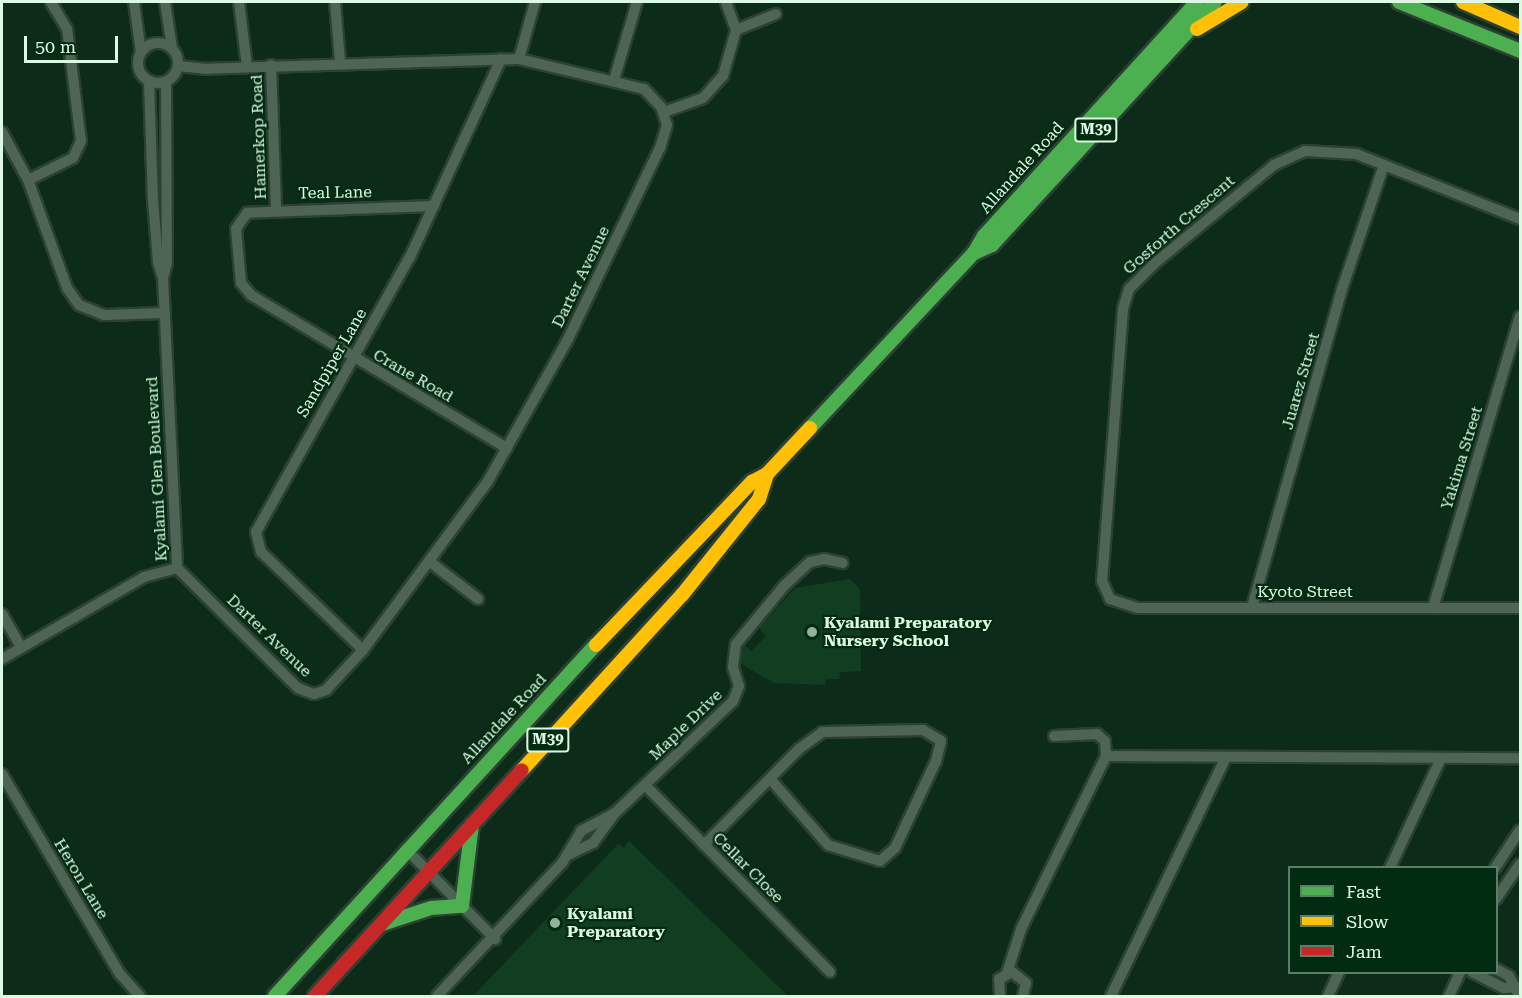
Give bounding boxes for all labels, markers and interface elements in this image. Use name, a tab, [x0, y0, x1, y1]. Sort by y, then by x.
scale bar	[27, 24, 122, 62]
text: 50 m	[35, 36, 76, 57]
street label: Hamerkop Road	[247, 74, 271, 200]
street label: Allandale Road	[976, 118, 1068, 218]
road number: M39	[1074, 118, 1118, 142]
street label: Gosforth Crescent	[1119, 171, 1239, 279]
street label: Teal Lane	[298, 183, 372, 203]
street label: Darter Avenue	[548, 223, 614, 331]
street label: Sandpiper Lane	[293, 305, 371, 421]
street label: Juarez Street	[1278, 330, 1324, 432]
street label: Crane Road	[370, 345, 456, 407]
street label: Kyalami Glen Boulevard	[143, 376, 171, 562]
street label: Yakima Street	[1437, 404, 1487, 512]
street label: Kyoto Street	[1257, 582, 1353, 602]
street label: Darter Avenue	[223, 591, 315, 681]
place label: Kyalami Preparatory Nursery School	[824, 613, 992, 651]
marker: Kyalami Preparatory Nursery School	[805, 625, 819, 639]
street label: Allandale Road	[457, 670, 551, 768]
street label: Maple Drive	[646, 686, 726, 764]
road number: M39	[526, 728, 570, 752]
street label: Cellar Close	[709, 829, 787, 907]
street label: Heron Lane	[49, 835, 113, 923]
legend	[1288, 866, 1498, 974]
text: Fast	[1346, 881, 1381, 902]
place label: Kyalami Preparatory	[567, 904, 665, 942]
text: Slow	[1346, 911, 1388, 932]
marker: Kyalami Preparatory	[548, 916, 562, 930]
text: Jam	[1346, 941, 1382, 962]

